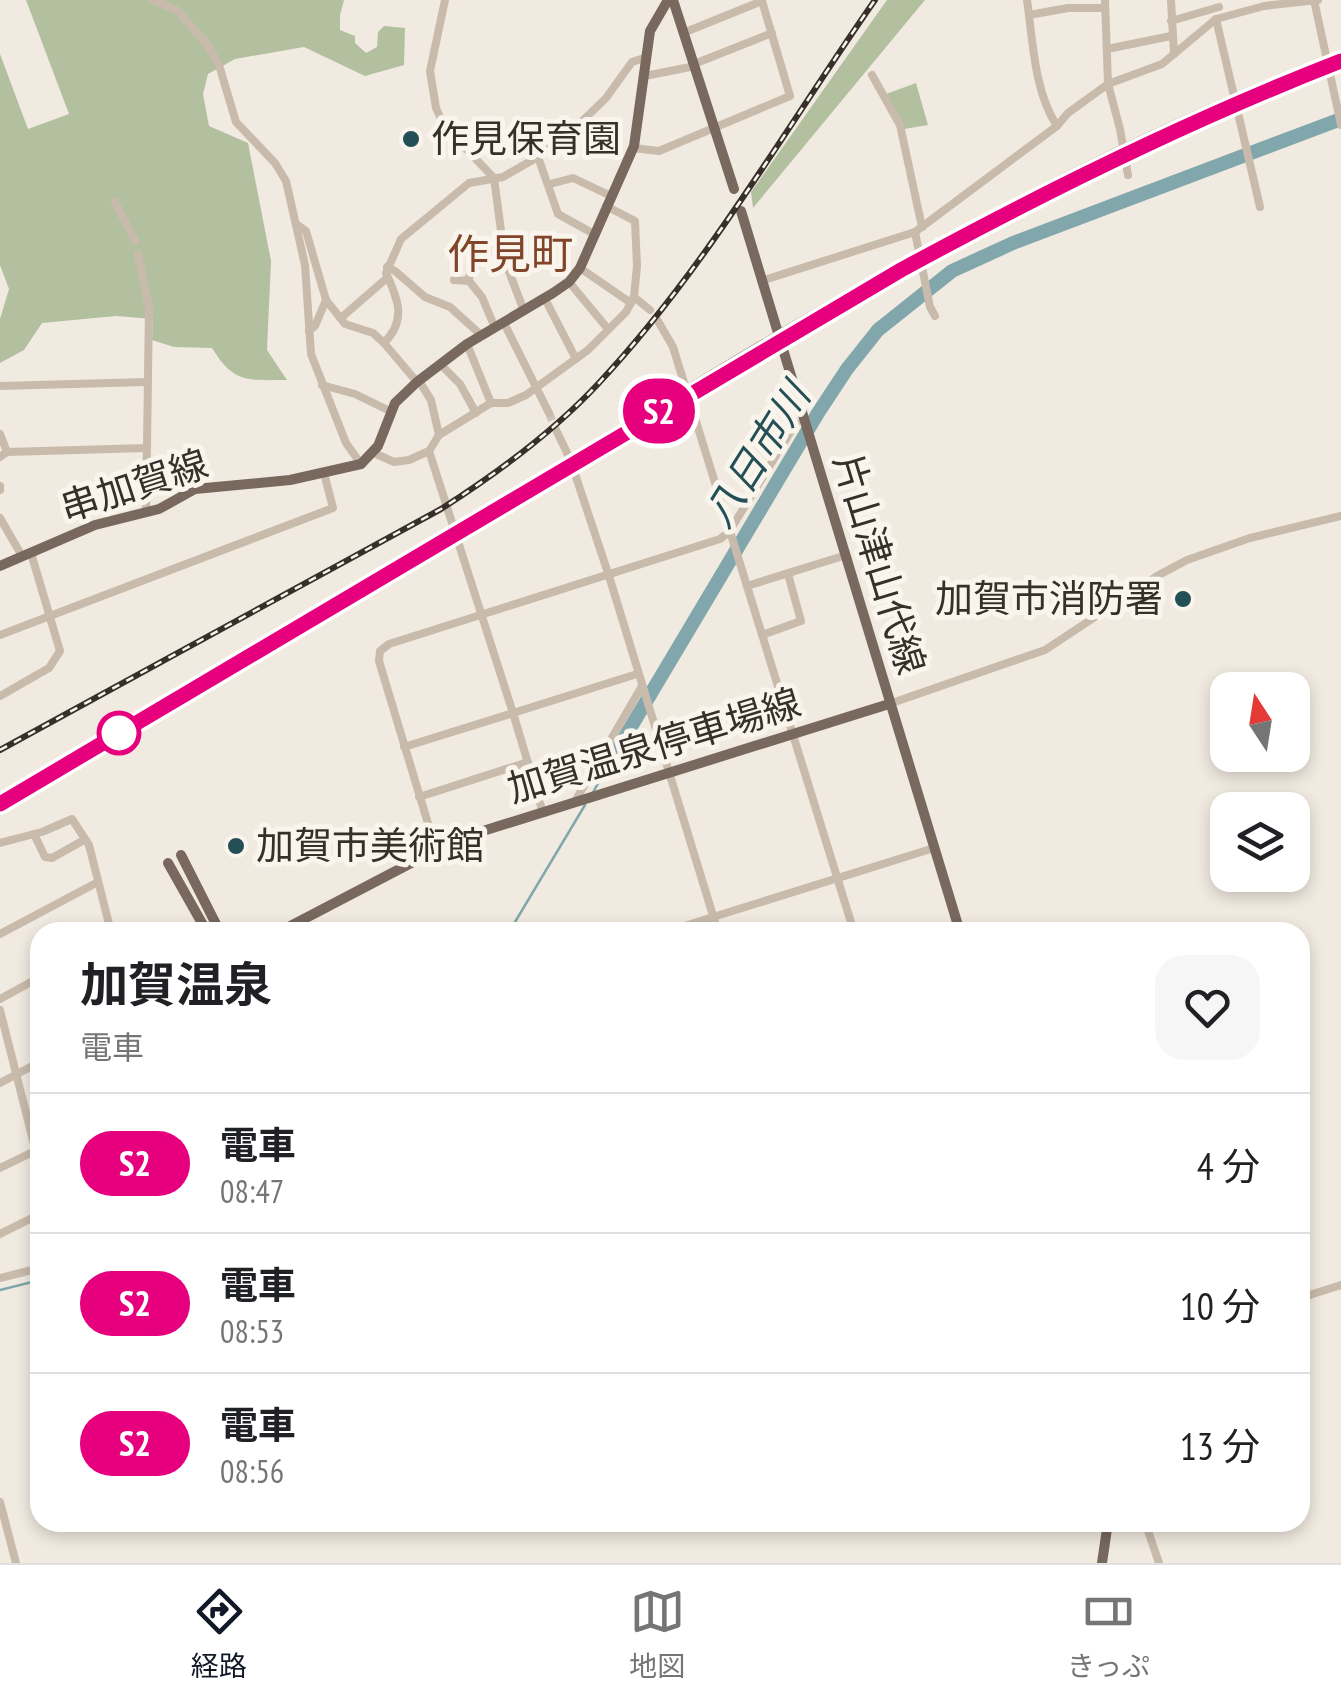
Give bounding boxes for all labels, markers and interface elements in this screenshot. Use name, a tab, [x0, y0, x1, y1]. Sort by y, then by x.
place label: 作見保育園	[431, 113, 621, 162]
marker: 作見保育園	[400, 128, 422, 150]
district label: 作見町	[447, 226, 573, 281]
water label: 八日市川	[692, 369, 823, 536]
line badge: S2	[614, 378, 704, 444]
text: S2	[643, 388, 675, 434]
street label: 串加賀線	[54, 438, 213, 531]
street label: 片山津山代線	[824, 447, 937, 680]
place label: 加賀市消防署	[935, 573, 1163, 622]
marker: 加賀市消防署	[1172, 588, 1194, 610]
north arrow	[1210, 672, 1310, 772]
map controls	[1210, 672, 1310, 892]
street label: 加賀温泉停車場線	[501, 677, 806, 812]
unlabelled marker	[98, 712, 140, 754]
button: layers	[1210, 792, 1310, 892]
place label: 加賀市美術館	[256, 820, 484, 869]
marker: 加賀市美術館	[225, 835, 247, 857]
text: 加賀温泉	[80, 953, 272, 1015]
button: heart	[1155, 955, 1260, 1060]
text: 電車	[80, 1026, 144, 1068]
text: 電車	[220, 1120, 296, 1169]
text: S2	[119, 1140, 151, 1186]
text: 4 分	[1197, 1141, 1260, 1190]
text: 08:47	[220, 1170, 284, 1212]
text: 電車	[220, 1260, 296, 1309]
text: S2	[119, 1280, 151, 1326]
text: 10 分	[1180, 1281, 1260, 1330]
text: 08:53	[220, 1310, 284, 1352]
text: 電車	[220, 1400, 296, 1449]
text: S2	[119, 1420, 151, 1466]
text: 13 分	[1180, 1421, 1260, 1470]
text: 08:56	[220, 1450, 284, 1492]
tab: 経路	[191, 1584, 247, 1684]
tab: 地図	[629, 1584, 685, 1684]
tab: きっぷ	[1067, 1584, 1150, 1684]

